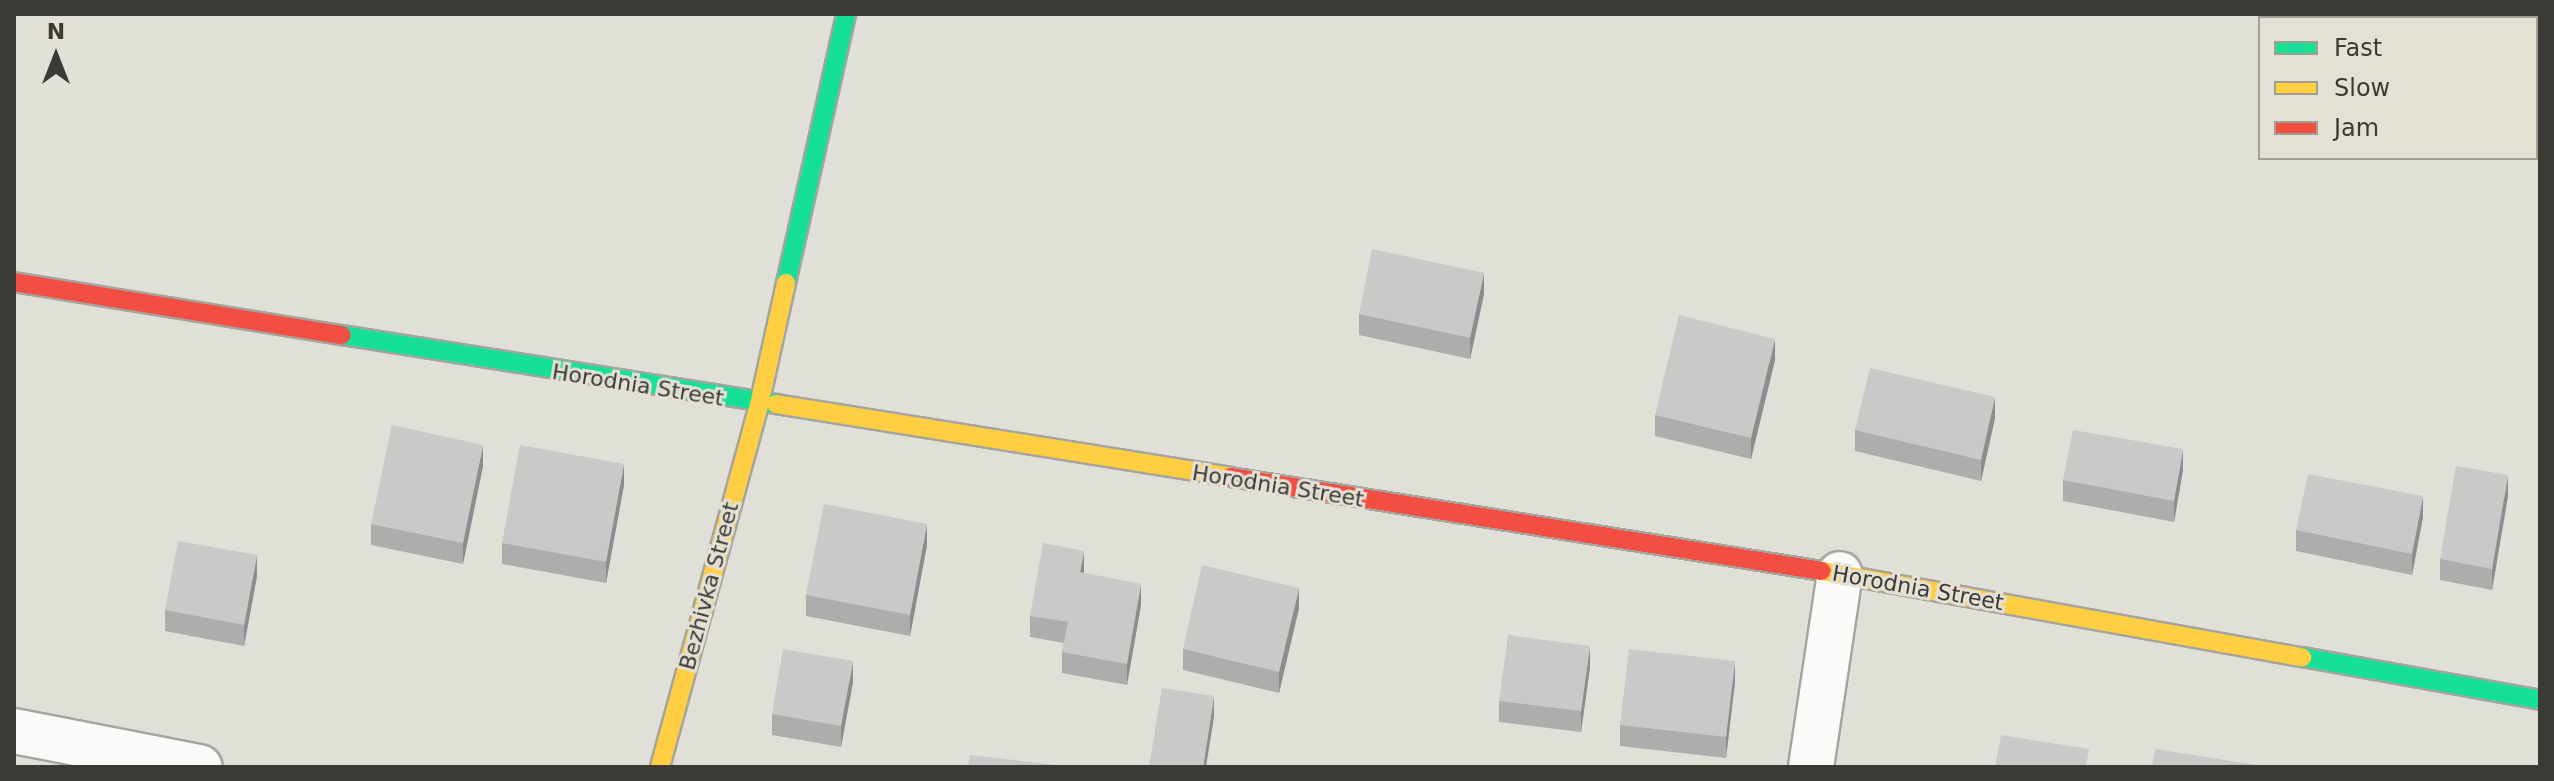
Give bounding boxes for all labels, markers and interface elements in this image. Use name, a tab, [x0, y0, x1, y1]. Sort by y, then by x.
north arrow	[16, 16, 96, 96]
legend	[2258, 16, 2538, 160]
text: N	[47, 19, 65, 44]
text: Fast	[2334, 34, 2382, 62]
text: Slow	[2334, 74, 2390, 102]
text: Jam	[2334, 114, 2379, 142]
street label: Horodnia Street	[550, 358, 726, 412]
street label: Horodnia Street	[1190, 459, 1366, 513]
street label: Bezhivka Street	[674, 499, 744, 673]
street label: Horodnia Street	[1830, 560, 2006, 616]

